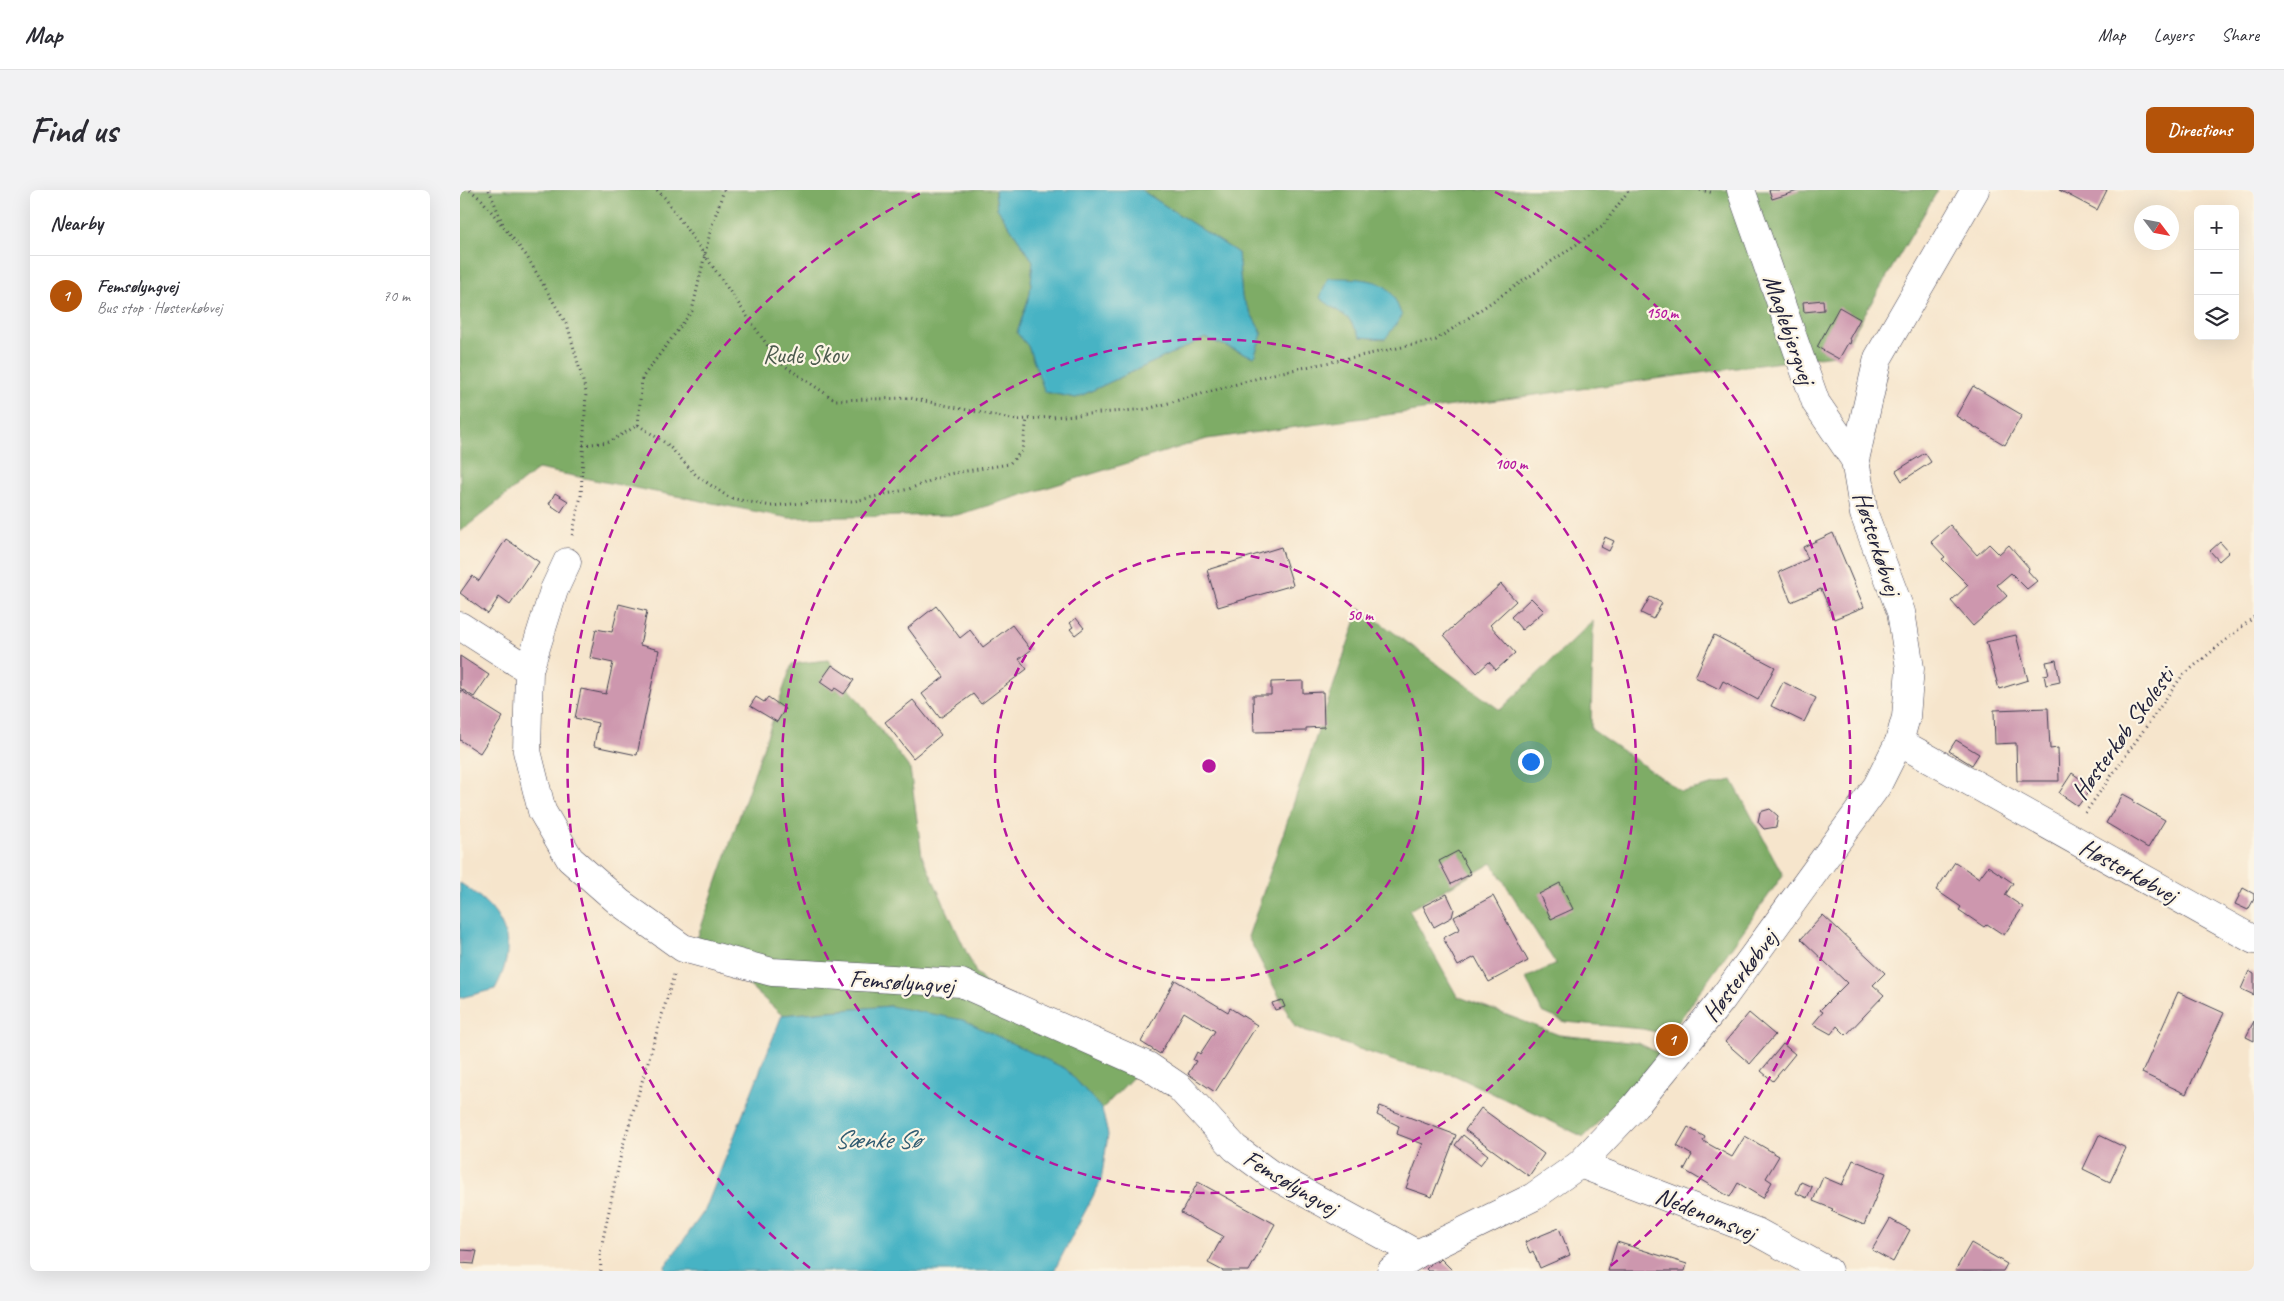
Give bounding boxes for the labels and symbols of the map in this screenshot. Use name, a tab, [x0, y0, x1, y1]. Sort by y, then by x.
north arrow	[2134, 205, 2179, 250]
street label: Maglebjergvej	[1755, 270, 1824, 392]
text: 150 m	[1646, 304, 1680, 323]
park label: Rude Skov	[763, 339, 850, 371]
text: 100 m	[1495, 455, 1529, 474]
street label: Høsterkøbvej	[1845, 487, 1910, 602]
text: 50 m	[1347, 606, 1374, 625]
street label: Høsterkøb Skolesti	[2064, 659, 2183, 806]
your location	[1518, 749, 1544, 775]
centre of rings	[1200, 757, 1218, 775]
street label: Høsterkøbvej	[2074, 831, 2186, 912]
street label: Høsterkøbvej	[1695, 921, 1787, 1028]
street label: Femsølyngvej	[849, 962, 958, 1002]
pin: 1	[1656, 1021, 1688, 1059]
water label: Sænke Sø	[834, 1123, 925, 1156]
street label: Femsølyngvej	[1237, 1142, 1346, 1225]
street label: Nedenomsvej	[1651, 1179, 1763, 1250]

